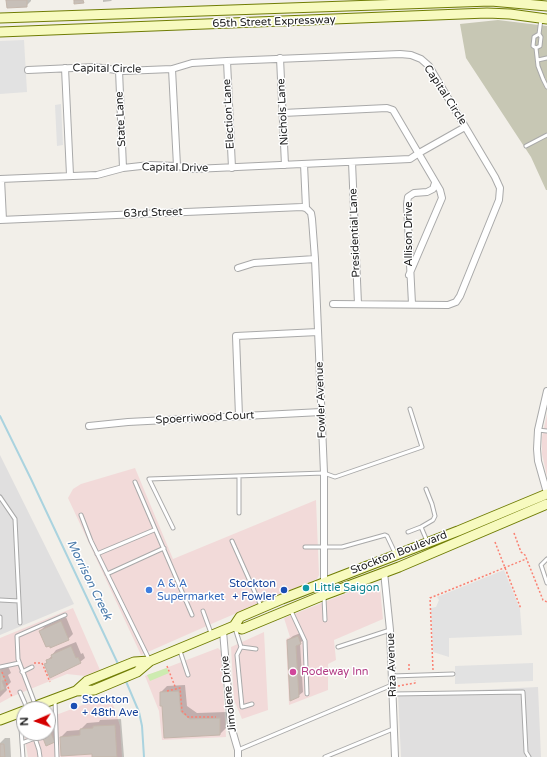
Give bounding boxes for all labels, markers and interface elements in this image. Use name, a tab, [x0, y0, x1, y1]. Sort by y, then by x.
street label: 65th Street Expressway	[212, 13, 336, 31]
street label: Capital Circle	[73, 62, 141, 76]
street label: Capital Circle	[421, 63, 469, 127]
street label: Election Lane	[221, 78, 237, 150]
street label: Nichols Lane	[275, 78, 291, 146]
street label: State Lane	[113, 91, 129, 147]
street label: Capital Drive	[142, 161, 208, 175]
street label: Presidential Lane	[347, 188, 363, 278]
street label: Allison Drive	[402, 202, 416, 266]
street label: 63rd Street	[123, 205, 183, 221]
street label: Fowler Avenue	[313, 361, 329, 439]
street label: Spoerriwood Court	[155, 409, 255, 427]
street label: Stockton Boulevard	[349, 528, 449, 578]
water label: Morrison Creek	[63, 538, 115, 622]
place label: A & A Supermarket	[157, 577, 225, 603]
place label: Stockton + Fowler	[229, 577, 276, 603]
place label: Little Saigon	[314, 581, 379, 595]
marker: Little Saigon	[301, 583, 311, 593]
marker: A & A Supermarket	[144, 585, 154, 595]
marker: Stockton + Fowler	[279, 585, 289, 595]
street label: Riza Avenue	[384, 633, 400, 697]
street label: Jimolene Drive	[218, 655, 240, 733]
place label: Rodeway Inn	[301, 665, 369, 679]
marker: Rodeway Inn	[288, 667, 298, 677]
place label: Stockton + 48th Ave	[82, 693, 138, 719]
north arrow	[16, 701, 56, 741]
marker: Stockton + 48th Ave	[69, 701, 79, 711]
text: N	[18, 717, 31, 726]

